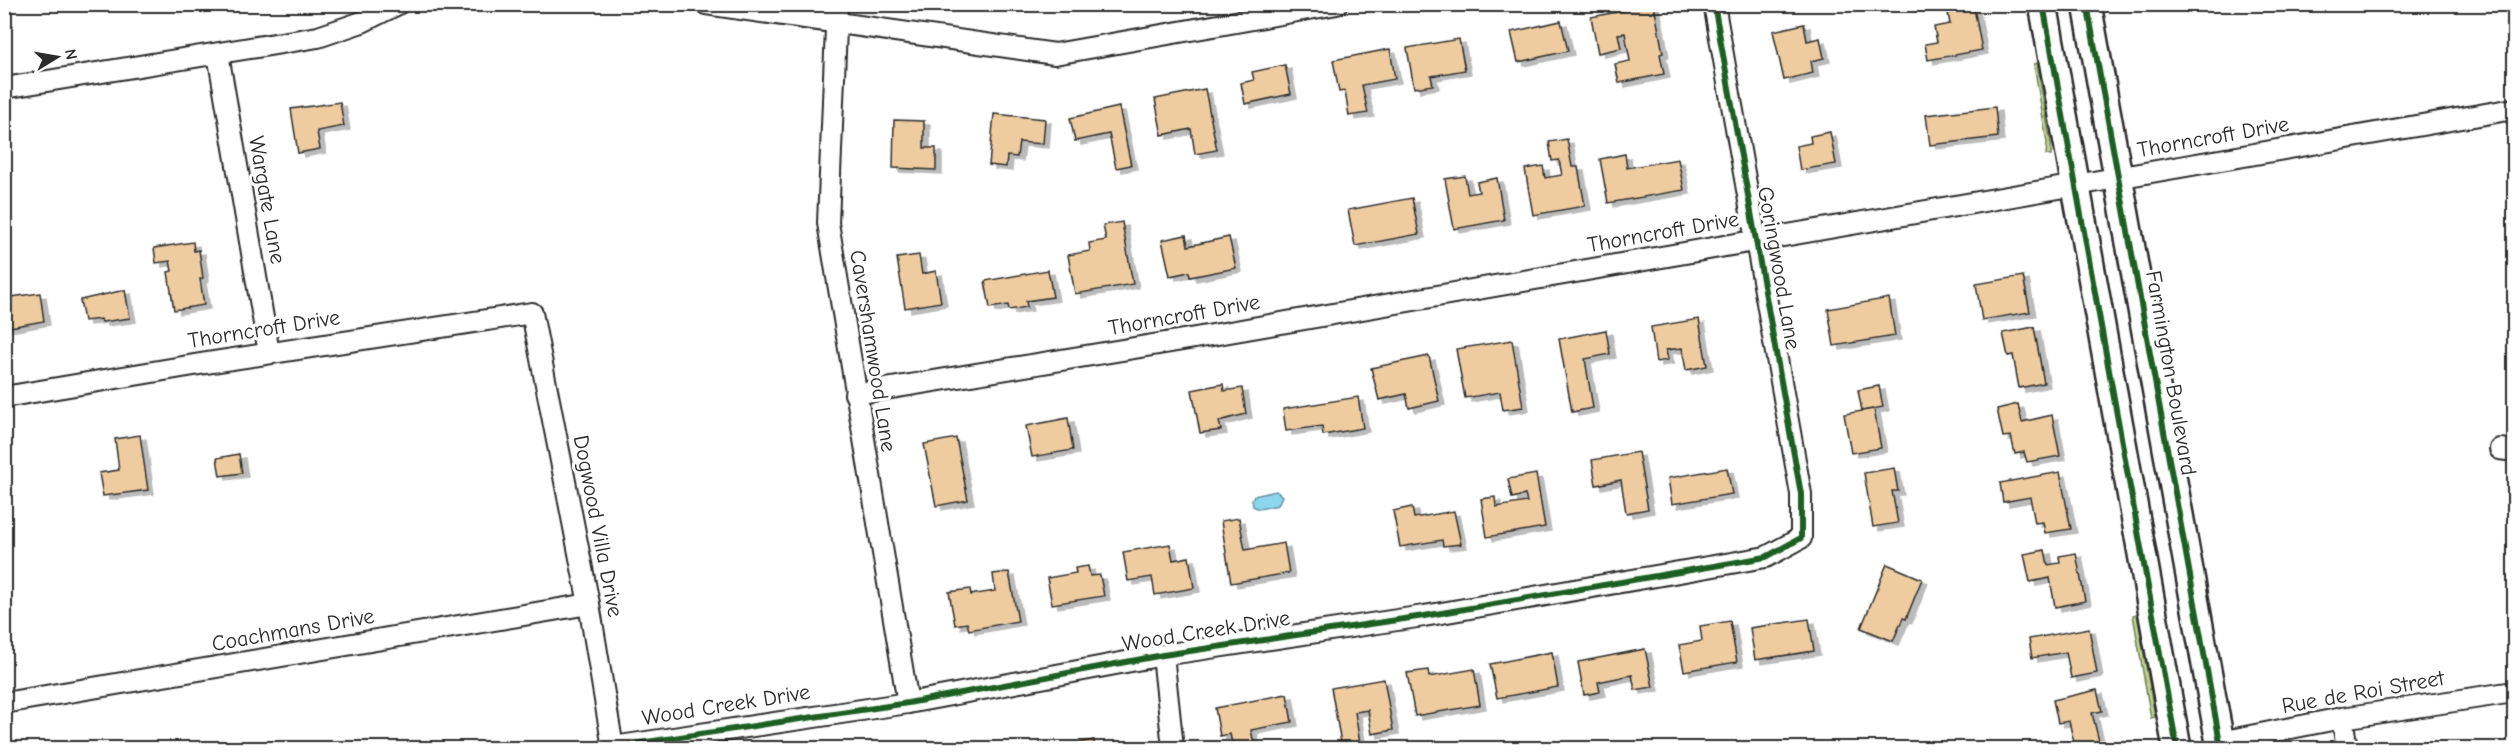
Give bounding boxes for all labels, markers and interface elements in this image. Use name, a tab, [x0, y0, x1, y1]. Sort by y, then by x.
north arrow	[27, 27, 87, 87]
text: N	[61, 47, 81, 61]
street label: Thorncroft Drive	[2135, 111, 2291, 163]
street label: Wargate Lane	[243, 134, 291, 266]
street label: Goringwood Lane	[1752, 184, 1806, 352]
street label: Thorncroft Drive	[1585, 206, 1741, 258]
street label: Cavershamwood Lane	[844, 248, 902, 454]
street label: Farmington Boulevard	[2140, 269, 2202, 477]
street label: Thorncroft Drive	[1106, 289, 1262, 341]
street label: Thorncroft Drive	[186, 304, 342, 354]
street label: Dogwood Villa Drive	[568, 433, 628, 619]
street label: Coachmans Drive	[210, 603, 376, 657]
street label: Wood Creek Drive	[1120, 605, 1292, 657]
street label: Rue de Roi Street	[2280, 665, 2447, 719]
street label: Wood Creek Drive	[640, 679, 812, 731]

